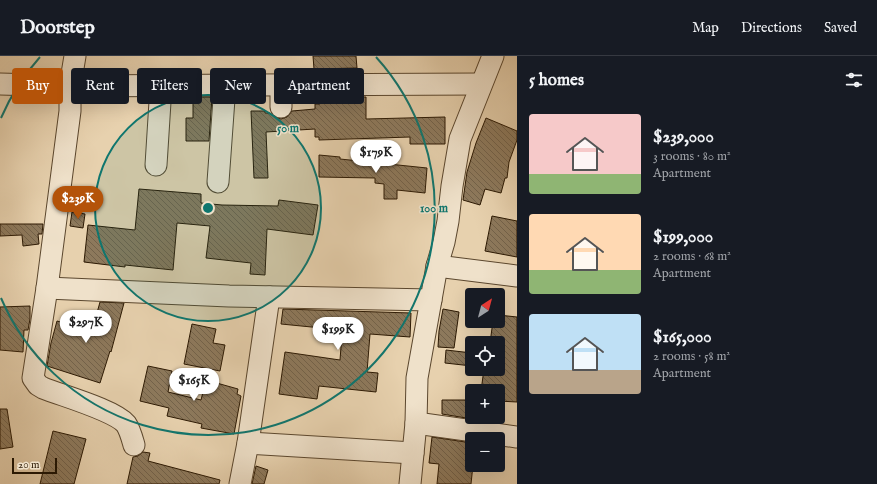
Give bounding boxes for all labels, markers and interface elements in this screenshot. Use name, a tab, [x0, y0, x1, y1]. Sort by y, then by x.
text: Doorstep	[20, 16, 95, 40]
text: Map	[692, 19, 719, 37]
text: Directions	[741, 19, 802, 37]
text: Saved	[824, 19, 857, 37]
chip: Buy	[12, 68, 63, 104]
chip: Rent	[71, 68, 129, 104]
chip: Filters	[137, 68, 202, 104]
chip: New	[210, 68, 266, 104]
chip: Apartment	[274, 68, 364, 104]
icon: filters	[843, 69, 865, 91]
text: 5 homes	[529, 70, 584, 91]
text: 50 m	[277, 121, 300, 136]
text: $239,000	[653, 127, 714, 148]
icon: home	[561, 130, 609, 178]
pin: $179K	[348, 140, 404, 174]
text: $179K	[359, 144, 393, 161]
text: 3 rooms · 80 m²	[653, 148, 731, 165]
text: Apartment	[653, 165, 711, 182]
pin: $239K	[50, 186, 106, 220]
text: $239K	[61, 190, 95, 207]
centre of rings	[201, 201, 215, 215]
text: 100 m	[420, 201, 449, 216]
text: $199,000	[653, 227, 713, 248]
icon: home	[561, 230, 609, 278]
text: 2 rooms · 68 m²	[653, 248, 731, 265]
text: Apartment	[653, 265, 711, 282]
north arrow	[465, 288, 505, 328]
map controls	[465, 288, 505, 472]
pin: $297K	[58, 310, 114, 344]
text: $297K	[69, 314, 103, 331]
pin: $199K	[310, 317, 366, 351]
text: $199K	[322, 321, 354, 338]
text: $165,000	[653, 327, 712, 348]
icon: home	[561, 330, 609, 378]
button: locate	[465, 336, 505, 376]
text: 2 rooms · 58 m²	[653, 348, 730, 365]
text: Apartment	[653, 365, 711, 382]
pin: $165K	[166, 368, 222, 402]
text: $165K	[178, 372, 210, 389]
button: +	[465, 384, 505, 424]
button: −	[465, 432, 505, 472]
scale bar	[12, 456, 57, 475]
text: 20 m	[18, 458, 39, 472]

